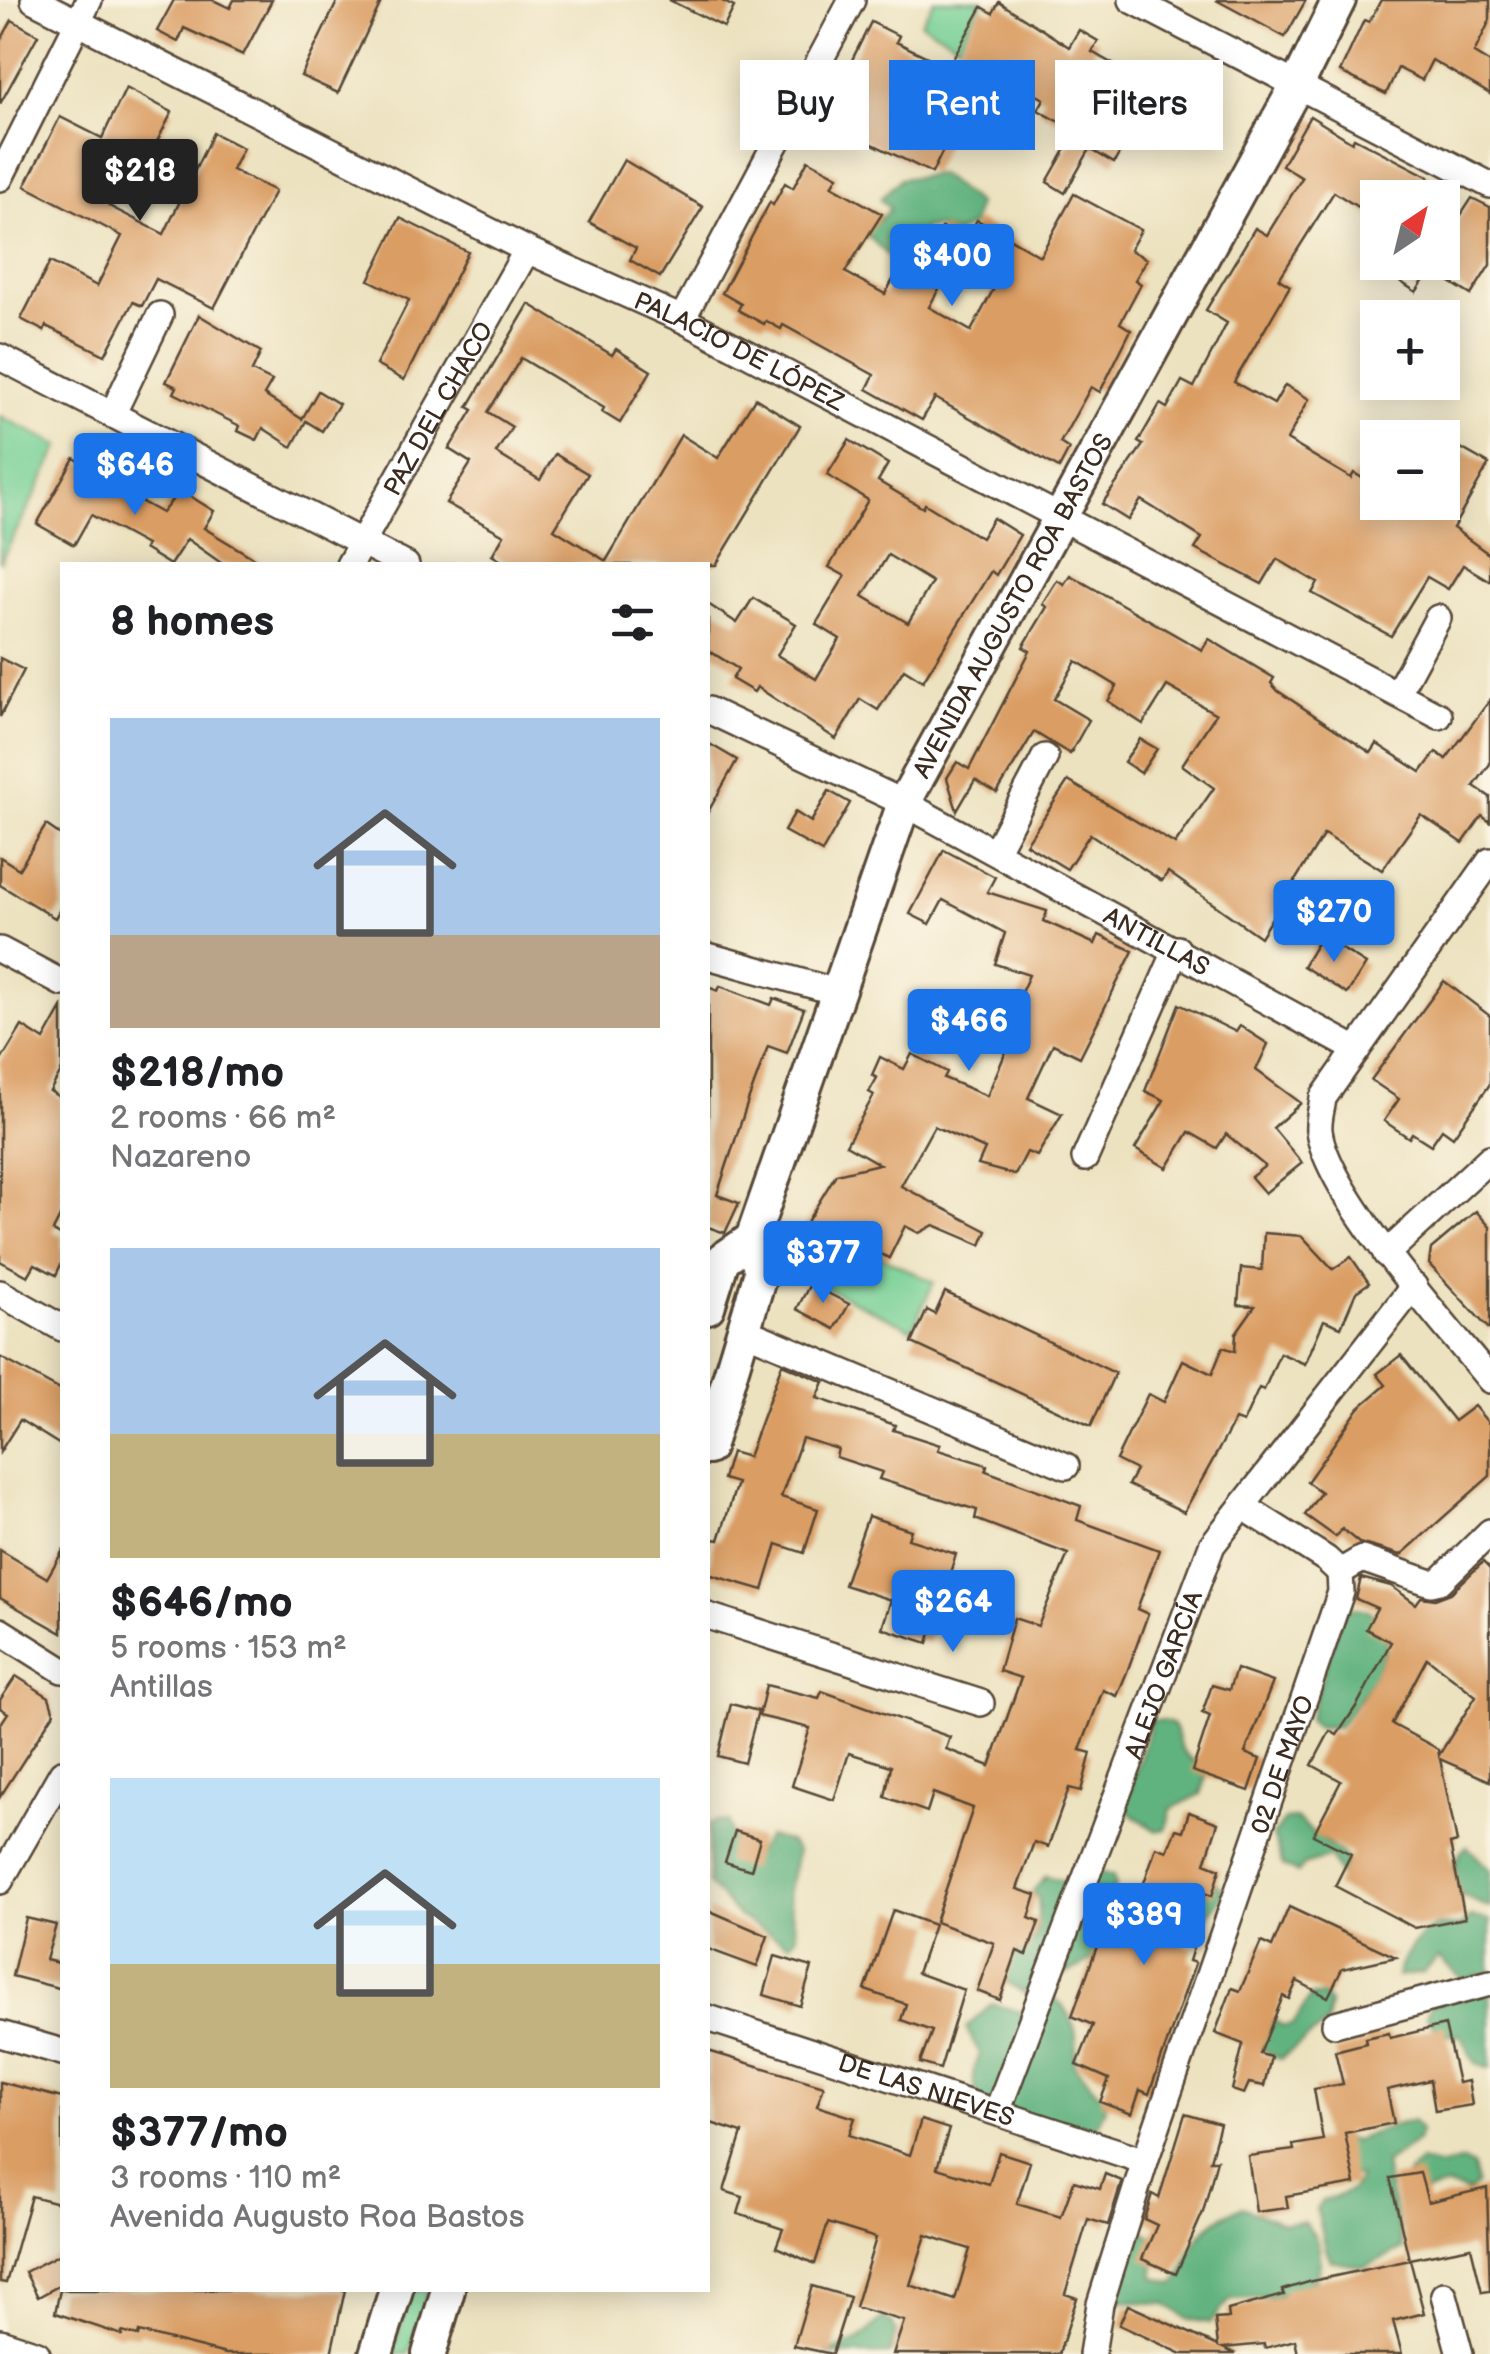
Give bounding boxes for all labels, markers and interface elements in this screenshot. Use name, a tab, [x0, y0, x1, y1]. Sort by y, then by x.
chip: Buy	[740, 60, 869, 150]
chip: Rent	[889, 60, 1035, 150]
chip: Filters	[1055, 60, 1223, 150]
pin: $218	[81, 139, 199, 224]
text: $218	[104, 152, 176, 191]
north arrow	[1360, 180, 1460, 280]
map controls	[1360, 180, 1460, 520]
pin: $400	[893, 224, 1011, 309]
text: $400	[912, 237, 992, 276]
street label: PALACIO DE LÓPEZ	[629, 286, 850, 419]
button: +	[1360, 300, 1460, 400]
street label: PAZ DEL CHACO	[377, 317, 500, 501]
button: −	[1360, 420, 1460, 520]
street label: AVENIDA AUGUSTO ROA BASTOS	[907, 428, 1120, 784]
pin: $646	[76, 433, 194, 518]
text: $646	[96, 446, 174, 485]
icon: filters	[605, 595, 660, 650]
text: 8 homes	[110, 597, 274, 648]
icon: home	[295, 783, 475, 963]
pin: $270	[1275, 880, 1393, 965]
text: $270	[1295, 893, 1373, 932]
street label: ANTILLAS	[1098, 901, 1215, 984]
pin: $466	[910, 989, 1028, 1074]
text: $466	[930, 1002, 1008, 1041]
text: $218/mo	[110, 1048, 284, 1099]
text: 2 rooms · 66 m²	[110, 1099, 336, 1138]
text: Nazareno	[110, 1138, 251, 1177]
pin: $377	[764, 1221, 882, 1306]
text: $377	[785, 1234, 861, 1273]
icon: home	[295, 1313, 475, 1493]
pin: $264	[894, 1570, 1012, 1655]
text: $646/mo	[110, 1578, 293, 1629]
text: $264	[914, 1583, 992, 1622]
street label: ALEJO GARCÍA	[1118, 1586, 1211, 1763]
text: 5 rooms · 153 m²	[110, 1629, 347, 1668]
text: Antillas	[110, 1668, 213, 1707]
street label: 02 DE MAYO	[1245, 1691, 1321, 1838]
icon: home	[295, 1843, 475, 2023]
pin: $389	[1085, 1883, 1203, 1968]
text: $389	[1105, 1896, 1183, 1935]
street label: DE LAS NIEVES	[834, 2048, 1018, 2134]
text: $377/mo	[110, 2108, 288, 2159]
text: 3 rooms · 110 m²	[110, 2159, 341, 2198]
text: Avenida Augusto Roa Bastos	[110, 2198, 525, 2237]

